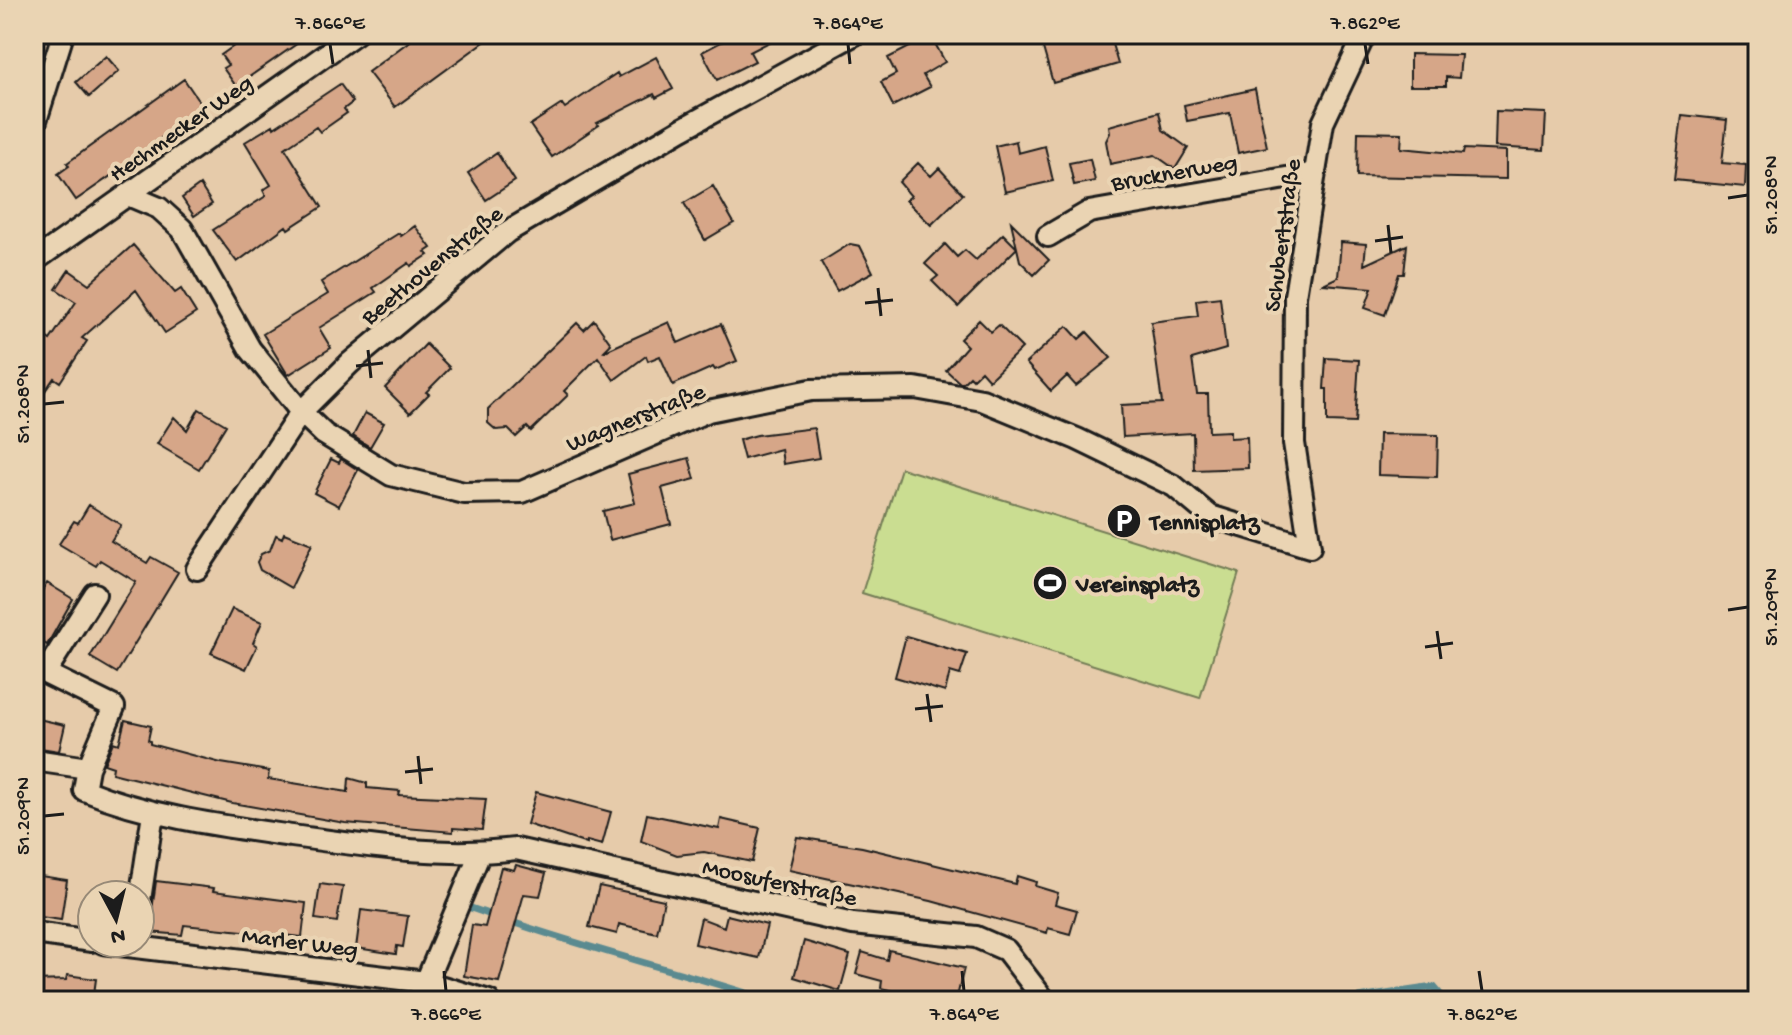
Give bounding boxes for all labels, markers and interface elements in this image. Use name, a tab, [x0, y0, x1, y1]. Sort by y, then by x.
text: 7.866°E	[294, 14, 366, 37]
text: 7.864°E	[813, 14, 884, 37]
text: 7.862°E	[1329, 14, 1401, 37]
street label: Hechmecker Weg	[105, 70, 259, 190]
street label: Brucknerweg	[1108, 149, 1240, 200]
text: 51.208°N	[1762, 155, 1785, 235]
street label: Schubertstraße	[1259, 157, 1310, 314]
street label: Beethovenstraße	[356, 200, 510, 333]
text: 51.208°N	[14, 364, 37, 444]
street label: Wagnerstraße	[563, 378, 711, 460]
parking icon: Tennisplatz	[1105, 502, 1143, 540]
place label: Tennisplatz	[1148, 510, 1261, 539]
sports icon: Vereinsplatz	[1031, 564, 1069, 602]
text: 51.209°N	[1762, 568, 1785, 646]
place label: Vereinsplatz	[1075, 572, 1200, 601]
text: 51.209°N	[14, 777, 37, 855]
street label: Moosuferstraße	[699, 854, 860, 915]
north arrow	[76, 879, 156, 959]
text: N	[109, 921, 127, 949]
street label: Marler Weg	[240, 923, 359, 966]
text: 7.866°E	[410, 1005, 482, 1028]
text: 7.864°E	[929, 1005, 1000, 1028]
text: 7.862°E	[1446, 1005, 1518, 1028]

